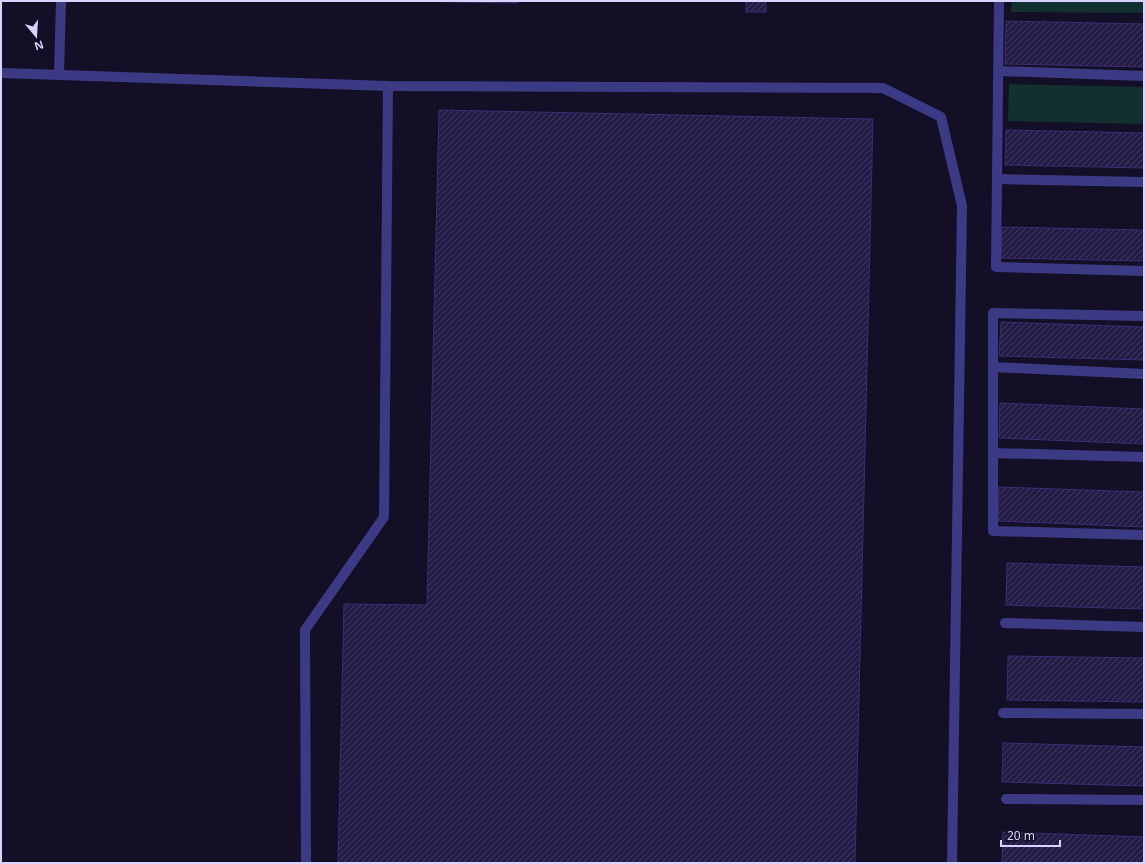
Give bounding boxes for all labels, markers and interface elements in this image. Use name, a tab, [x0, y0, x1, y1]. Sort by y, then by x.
north arrow	[16, 16, 56, 56]
text: N	[33, 37, 46, 55]
scale bar	[1001, 822, 1060, 848]
text: 20 m	[1007, 827, 1035, 844]

